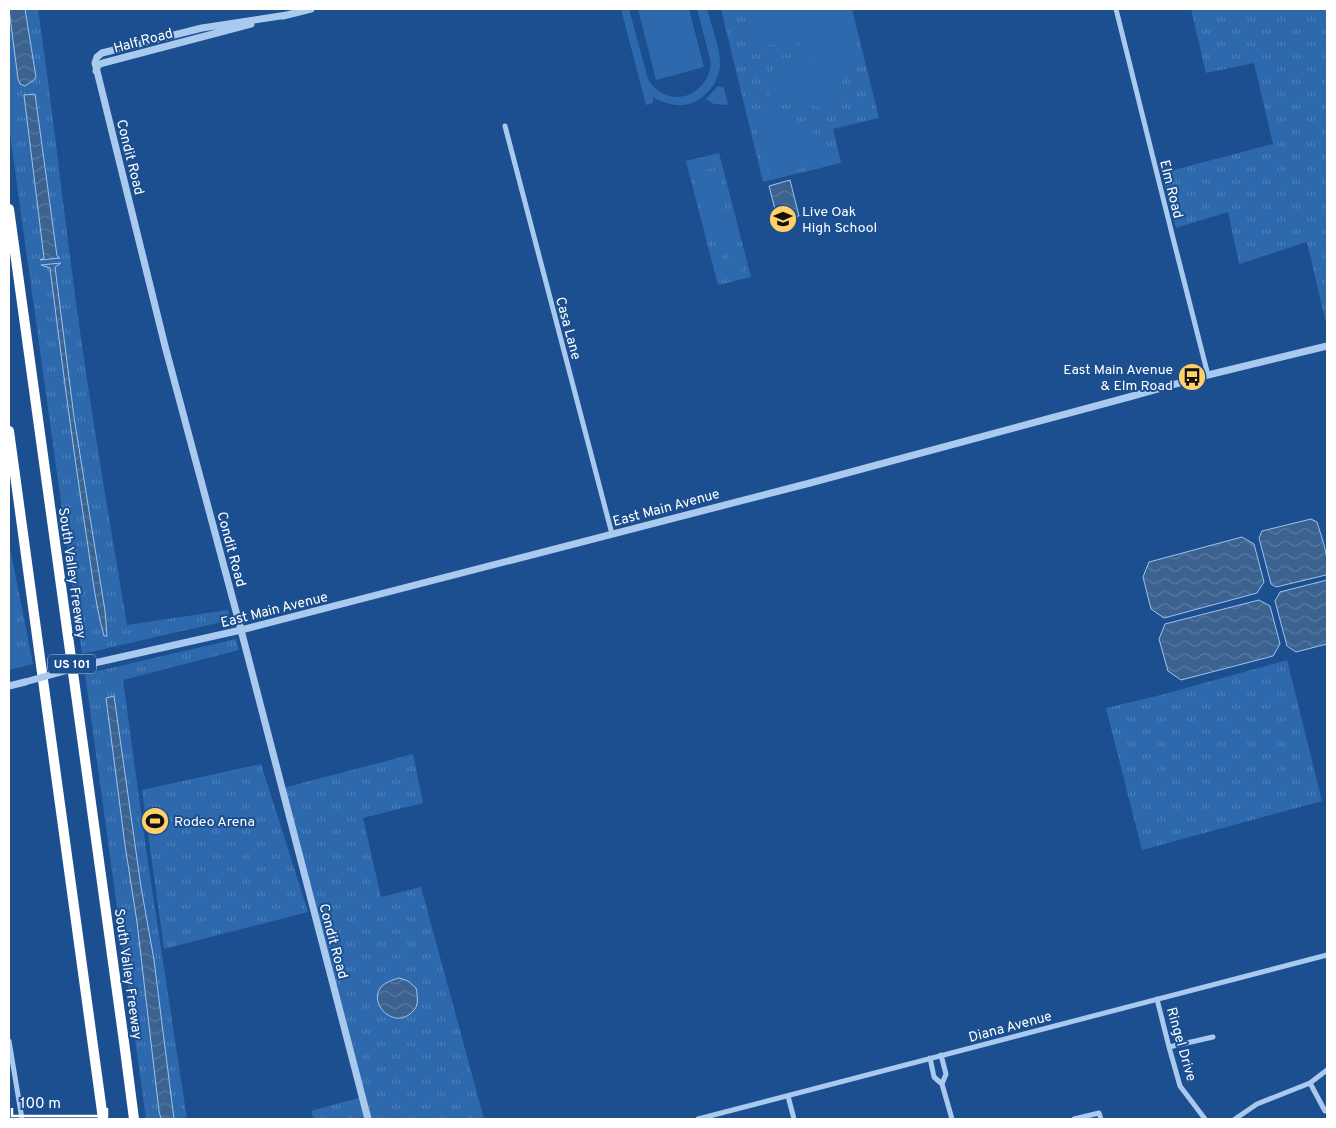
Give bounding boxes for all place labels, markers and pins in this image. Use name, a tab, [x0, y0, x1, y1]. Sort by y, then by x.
school or university icon: Live Oak High School	[768, 204, 798, 234]
place label: Live Oak High School	[802, 204, 877, 237]
place label: East Main Avenue & Elm Road	[1063, 362, 1173, 395]
bus stop icon: East Main Avenue & Elm Road	[1177, 362, 1207, 392]
sports icon: Rodeo Arena	[140, 806, 170, 836]
place label: Rodeo Arena	[174, 814, 255, 831]

